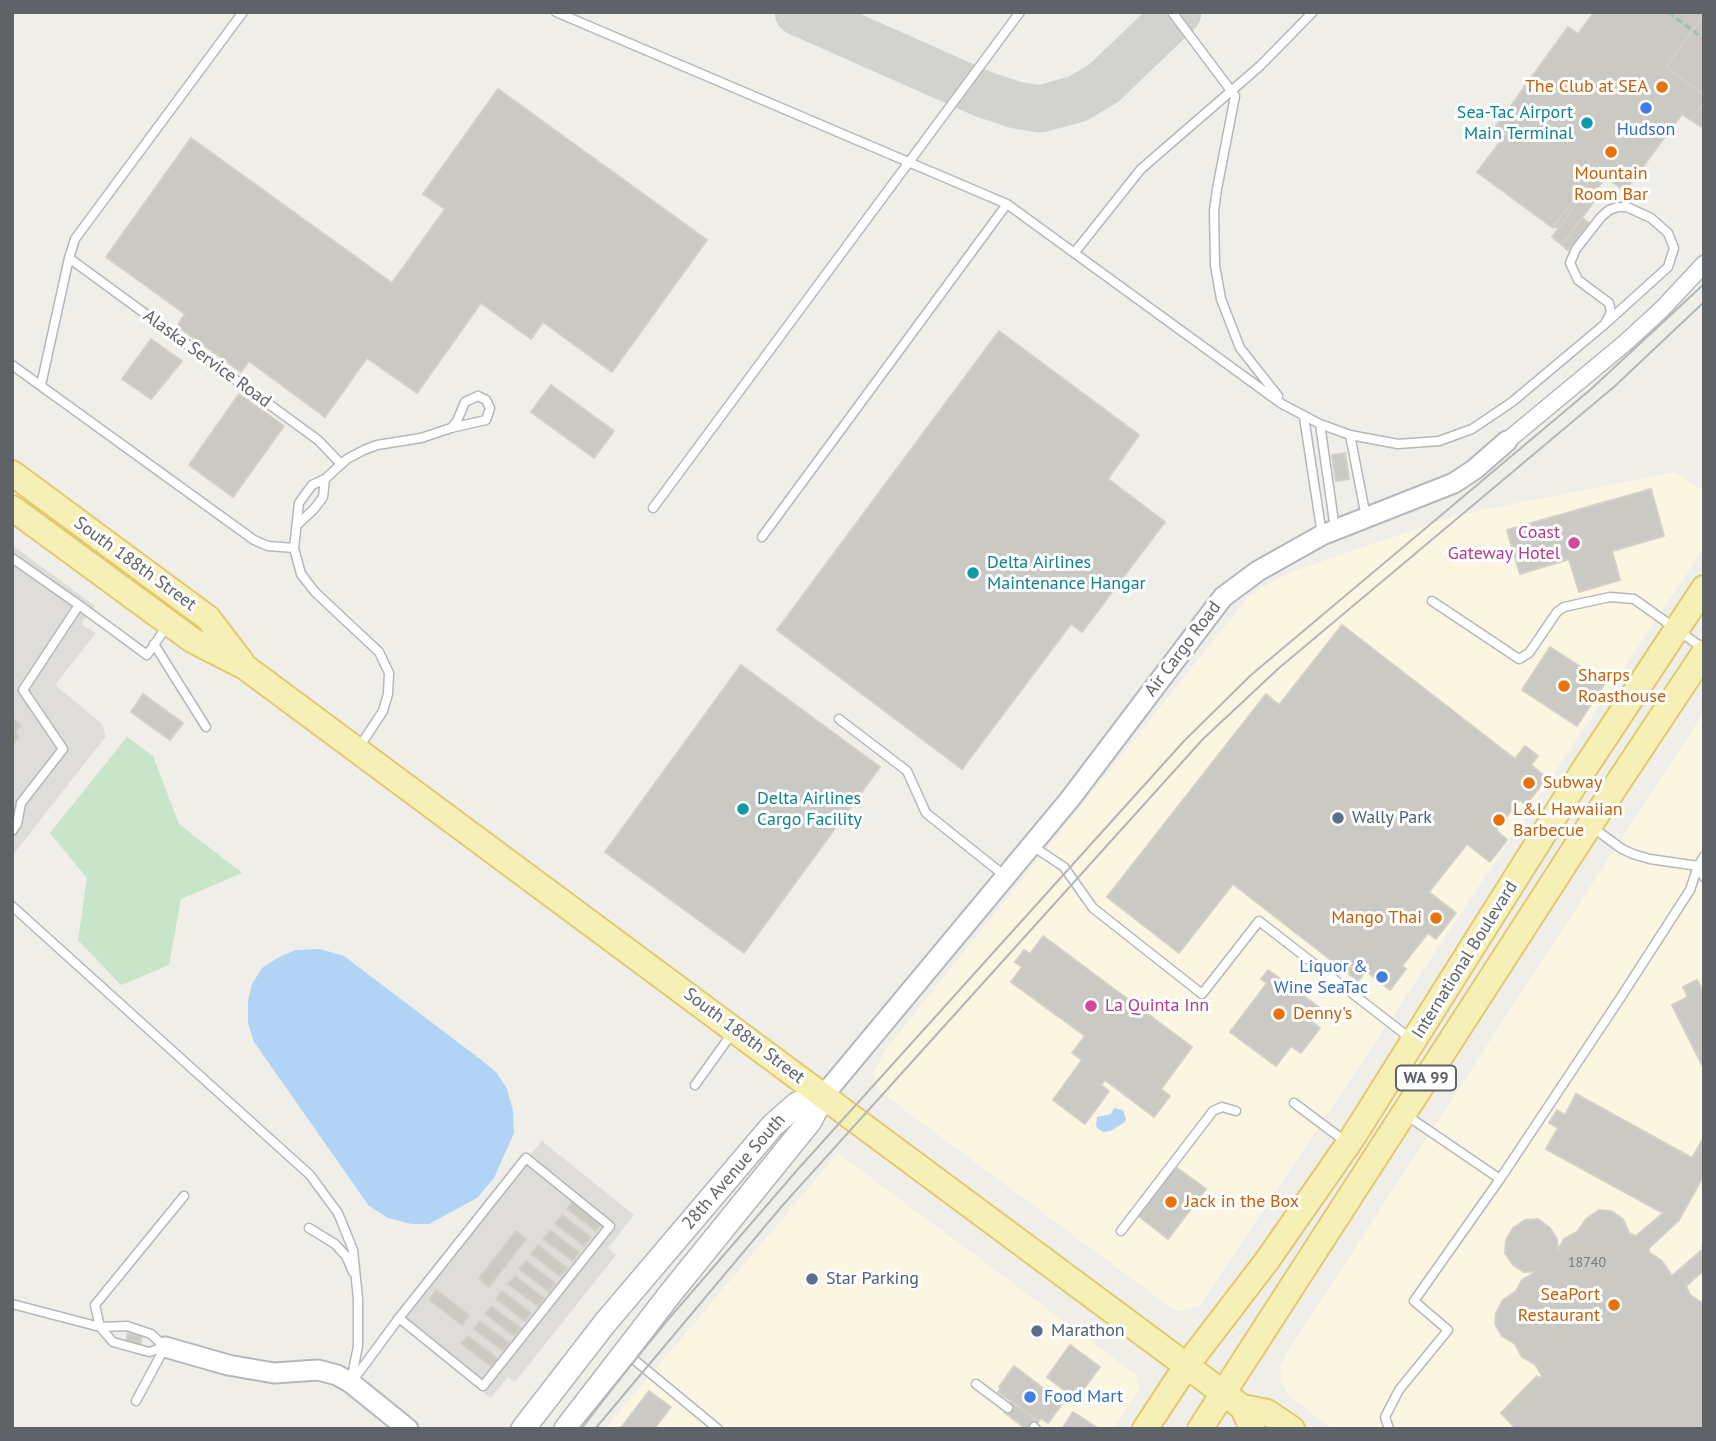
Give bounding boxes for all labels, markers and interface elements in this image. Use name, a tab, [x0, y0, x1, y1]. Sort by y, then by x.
place label: The Club at SEA	[1525, 76, 1648, 98]
marker: The Club at SEA	[1654, 79, 1670, 95]
marker: Hudson	[1638, 100, 1654, 116]
place label: Sea-Tac Airport Main Terminal	[1457, 102, 1573, 144]
marker: Sea-Tac Airport Main Terminal	[1579, 115, 1595, 131]
place label: Hudson	[1617, 119, 1675, 141]
marker: Mountain Room Bar	[1603, 144, 1619, 160]
place label: Mountain Room Bar	[1574, 163, 1648, 206]
street label: Alaska Service Road	[139, 305, 275, 413]
street label: South 188th Street	[70, 512, 200, 616]
place label: Coast Gateway Hotel	[1448, 522, 1560, 564]
marker: Coast Gateway Hotel	[1566, 535, 1582, 551]
place label: Delta Airlines Maintenance Hangar	[987, 552, 1146, 594]
marker: Delta Airlines Maintenance Hangar	[965, 565, 981, 581]
street label: Air Cargo Road	[1140, 597, 1226, 701]
place label: Sharps Roasthouse	[1578, 665, 1666, 708]
marker: Sharps Roasthouse	[1556, 678, 1572, 694]
place label: Subway	[1543, 772, 1602, 794]
marker: Subway	[1521, 775, 1537, 791]
place label: Delta Airlines Cargo Facility	[757, 788, 862, 830]
place label: L&L Hawaiian Barbecue	[1513, 799, 1623, 842]
marker: Delta Airlines Cargo Facility	[735, 801, 751, 817]
place label: Wally Park	[1352, 807, 1432, 829]
marker: Wally Park	[1330, 810, 1346, 826]
marker: L&L Hawaiian Barbecue	[1491, 812, 1507, 828]
street label: International Boulevard	[1408, 877, 1522, 1043]
place label: Mango Thai	[1331, 907, 1422, 929]
marker: Mango Thai	[1428, 910, 1444, 926]
place label: Liquor & Wine SeaTac	[1274, 956, 1368, 998]
marker: Liquor & Wine SeaTac	[1374, 969, 1390, 985]
street label: South 188th Street	[679, 983, 809, 1089]
place label: La Quinta Inn	[1105, 995, 1209, 1017]
marker: La Quinta Inn	[1083, 998, 1099, 1014]
place label: Denny's	[1293, 1003, 1352, 1025]
marker: Denny's	[1271, 1006, 1287, 1022]
road number: WA 99	[1396, 1066, 1456, 1090]
street label: 28th Avenue South	[678, 1110, 790, 1234]
place label: Jack in the Box	[1185, 1191, 1299, 1213]
marker: Jack in the Box	[1163, 1194, 1179, 1210]
house number: 18740	[1568, 1255, 1606, 1271]
place label: Star Parking	[826, 1268, 919, 1290]
marker: Star Parking	[804, 1271, 820, 1287]
place label: SeaPort Restaurant	[1518, 1284, 1600, 1326]
marker: SeaPort Restaurant	[1606, 1297, 1622, 1313]
place label: Marathon	[1051, 1320, 1125, 1342]
marker: Marathon	[1029, 1323, 1045, 1339]
place label: Food Mart	[1044, 1386, 1123, 1408]
marker: Food Mart	[1022, 1389, 1038, 1405]

